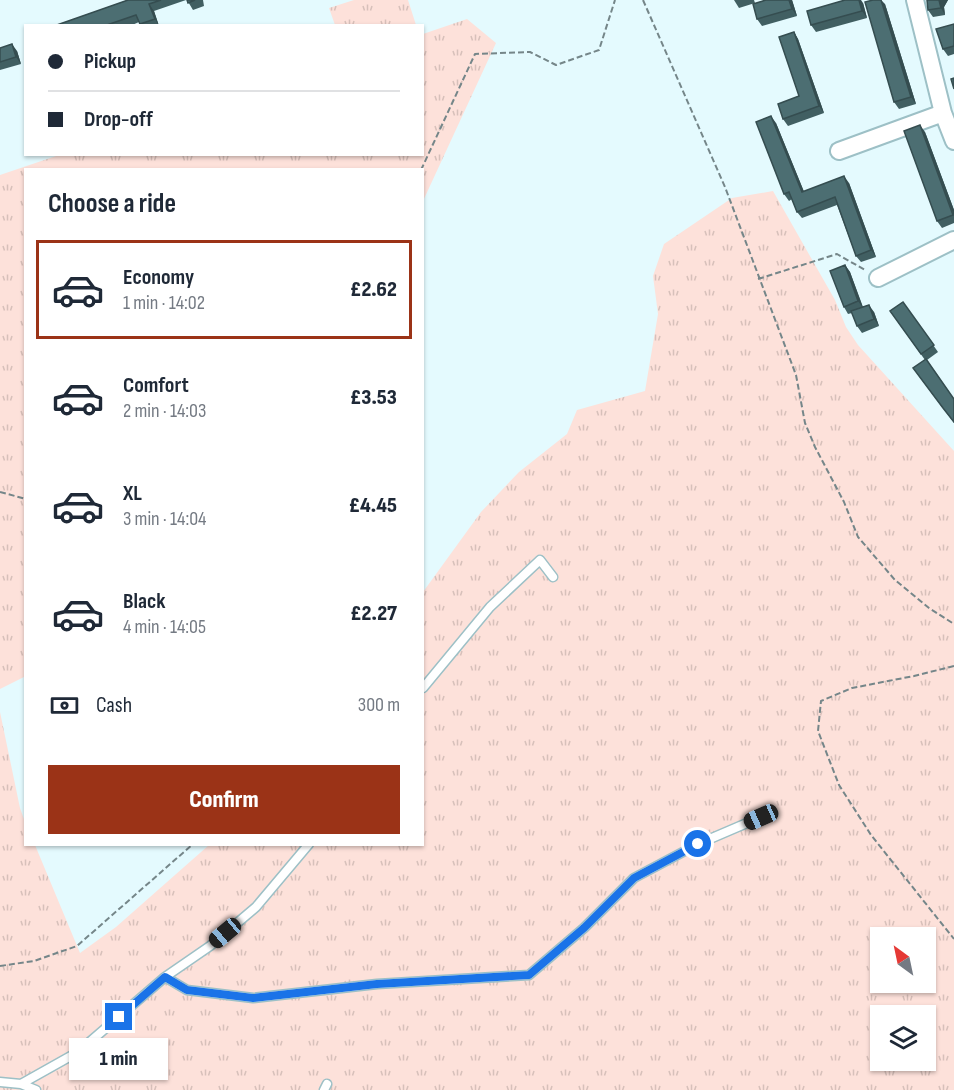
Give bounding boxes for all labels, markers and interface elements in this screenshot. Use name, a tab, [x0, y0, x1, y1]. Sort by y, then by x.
text: Pickup	[84, 48, 136, 75]
text: Drop-off	[84, 106, 153, 133]
text: Choose a ride	[48, 188, 176, 220]
icon: car	[51, 263, 105, 317]
text: Economy	[123, 264, 194, 291]
text: £2.62	[350, 276, 397, 303]
text: 1 min · 14:02	[123, 291, 205, 315]
icon: car	[51, 371, 105, 425]
text: Comfort	[123, 372, 189, 399]
text: £3.53	[350, 384, 397, 411]
text: 2 min · 14:03	[123, 399, 206, 423]
icon: car	[51, 479, 105, 533]
text: XL	[123, 480, 142, 507]
text: £4.45	[349, 492, 397, 519]
text: 3 min · 14:04	[123, 507, 206, 531]
icon: car	[51, 587, 105, 641]
text: Black	[123, 588, 165, 615]
text: £2.27	[350, 600, 397, 627]
text: 4 min · 14:05	[123, 615, 206, 639]
icon: cash	[48, 689, 81, 722]
text: Cash	[96, 692, 132, 719]
text: 300 m	[358, 693, 400, 717]
button: Confirm	[48, 765, 400, 834]
car	[741, 801, 781, 833]
route start	[684, 830, 711, 857]
car	[205, 915, 245, 951]
north arrow	[870, 927, 936, 993]
map controls	[870, 927, 936, 1071]
route end	[105, 1003, 132, 1030]
button: layers	[870, 1005, 936, 1071]
callout: 1 min	[70, 1038, 168, 1080]
text: 1 min	[99, 1047, 138, 1071]

